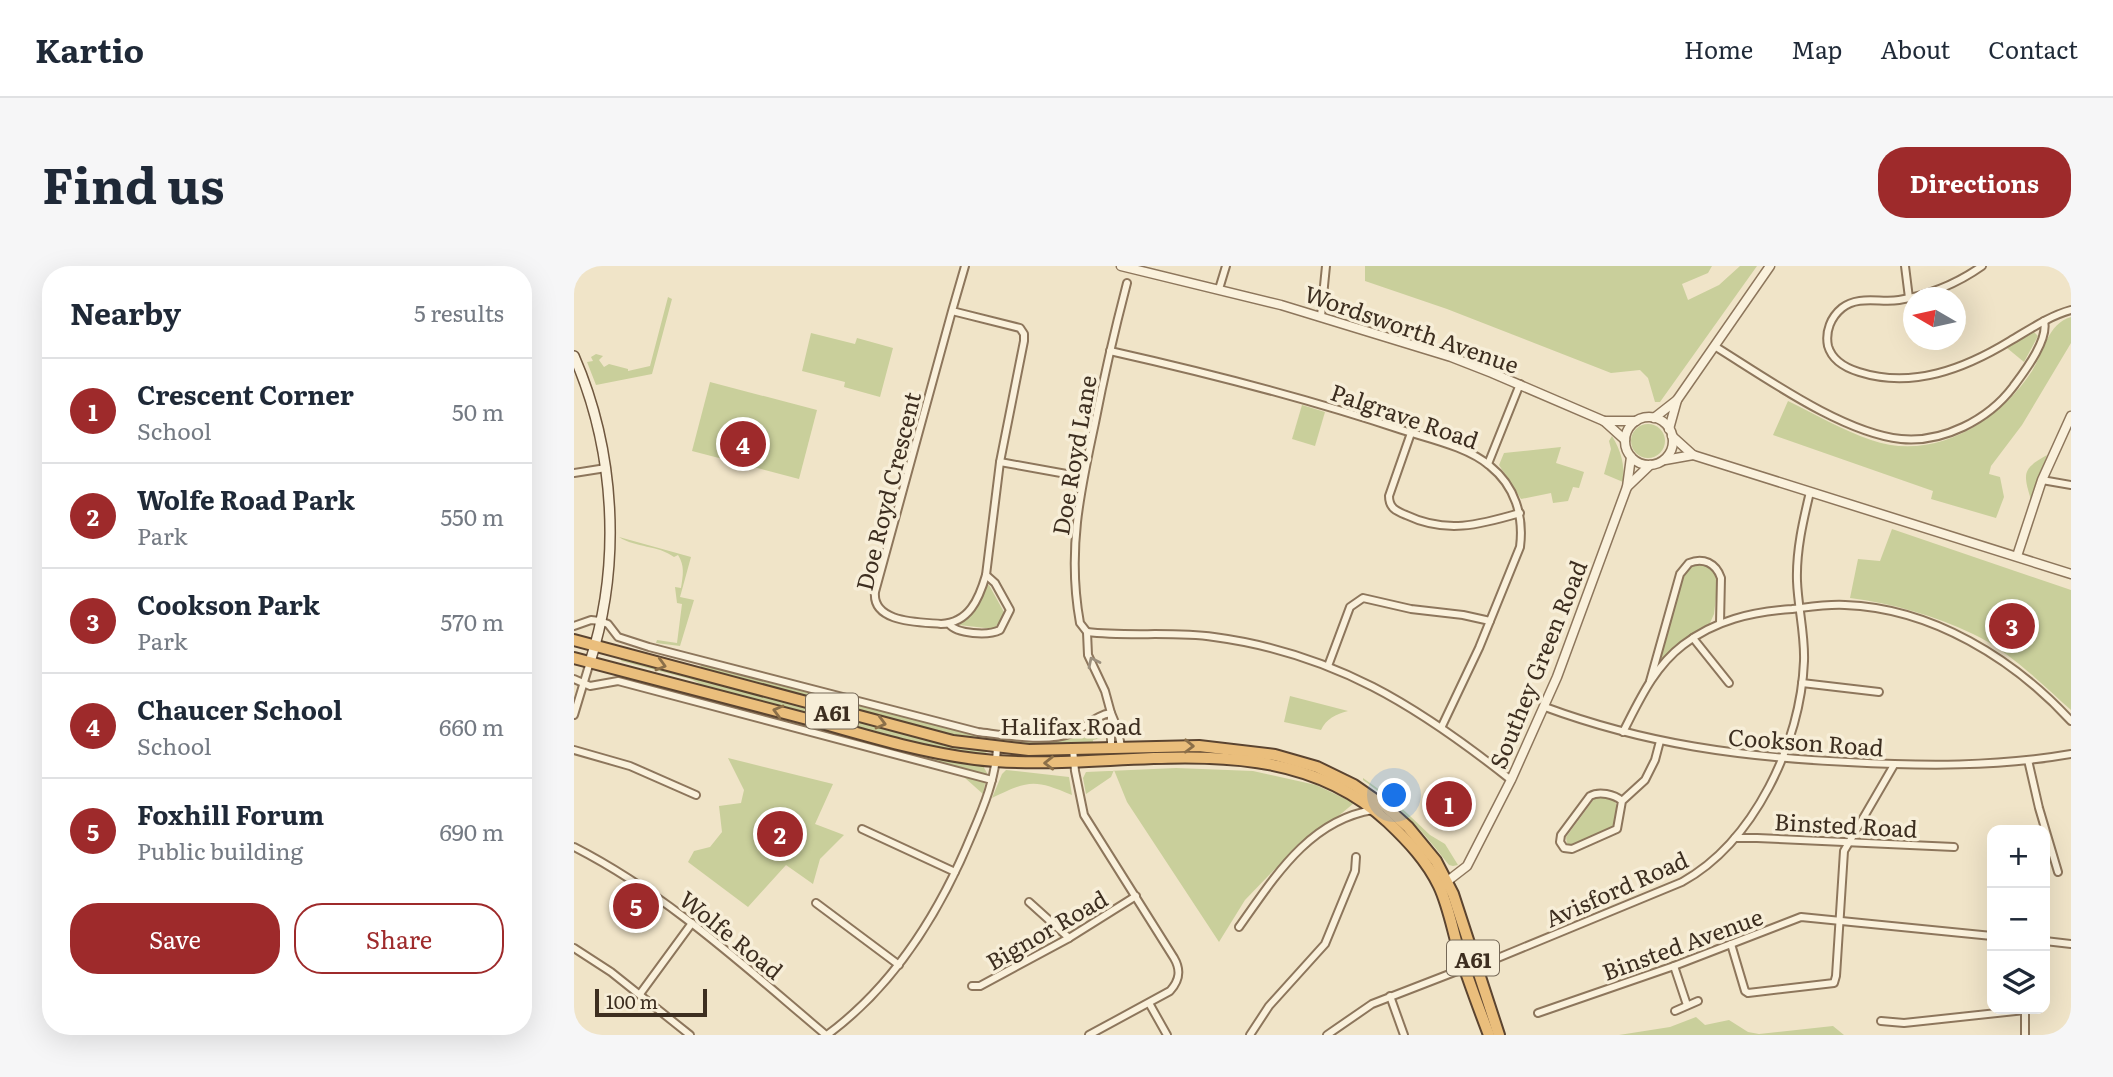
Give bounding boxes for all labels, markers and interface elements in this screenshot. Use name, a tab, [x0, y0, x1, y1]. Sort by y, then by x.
text: Kartio	[35, 24, 144, 73]
text: Home	[1684, 31, 1753, 66]
text: Map	[1791, 31, 1842, 66]
text: About	[1880, 31, 1950, 66]
text: Contact	[1988, 31, 2078, 66]
text: Find us	[42, 146, 225, 219]
button: Directions	[1878, 147, 2071, 218]
street label: Wordsworth Avenue	[1300, 275, 1524, 381]
north arrow	[1903, 287, 1966, 350]
text: Nearby	[70, 290, 181, 334]
text: 5 results	[414, 295, 504, 329]
street label: Doe Royd Lane	[1042, 372, 1104, 538]
text: Crescent Corner	[137, 374, 354, 413]
street label: Palgrave Road	[1326, 374, 1484, 456]
street label: Doe Royd Crescent	[846, 387, 928, 594]
text: 1	[88, 394, 98, 428]
text: 50 m	[452, 394, 504, 428]
text: School	[137, 413, 211, 447]
pin: 4	[720, 418, 766, 470]
text: Wolfe Road Park	[137, 479, 355, 518]
text: 2	[87, 499, 99, 533]
text: 550 m	[440, 499, 504, 533]
text: Park	[137, 518, 187, 552]
street label: Southey Green Road	[1480, 555, 1594, 773]
text: Cookson Park	[137, 584, 320, 623]
pin: 3	[1989, 600, 2035, 652]
text: 3	[87, 604, 99, 638]
text: 570 m	[441, 604, 504, 638]
text: Park	[137, 623, 187, 657]
one-way arrow	[655, 656, 667, 671]
one-way arrow	[1087, 657, 1101, 669]
text: Chaucer School	[137, 689, 343, 728]
road number: A61	[806, 694, 858, 728]
one-way arrow	[772, 705, 784, 720]
street label: Halifax Road	[1000, 708, 1142, 742]
text: 4	[86, 709, 100, 743]
text: 660 m	[439, 709, 504, 743]
one-way arrow	[875, 715, 887, 729]
street label: Cookson Road	[1727, 719, 1885, 763]
text: School	[137, 728, 211, 762]
one-way arrow	[1184, 738, 1195, 753]
one-way arrow	[1043, 755, 1053, 771]
your location	[1377, 778, 1411, 812]
pin: 1	[1426, 778, 1472, 830]
text: Foxhill Forum	[137, 794, 324, 833]
street label: Binsted Road	[1773, 803, 1919, 845]
pin: 2	[757, 808, 803, 860]
text: 5	[87, 814, 99, 848]
text: 690 m	[439, 814, 504, 848]
map controls	[1987, 825, 2050, 1014]
button: +	[1987, 825, 2050, 888]
text: Public building	[137, 833, 303, 867]
street label: Avisford Road	[1539, 841, 1693, 935]
pin: 5	[613, 880, 659, 932]
street label: Bignor Road	[979, 880, 1113, 978]
street label: Wolfe Road	[673, 881, 791, 987]
button: −	[1987, 888, 2050, 951]
street label: Binsted Avenue	[1597, 898, 1767, 988]
button: Save	[70, 903, 280, 974]
button: Share	[294, 903, 504, 974]
road number: A61	[1447, 940, 1499, 976]
button: layers	[1987, 951, 2050, 1014]
scale bar	[595, 986, 707, 1018]
text: 100 m	[606, 987, 658, 1015]

